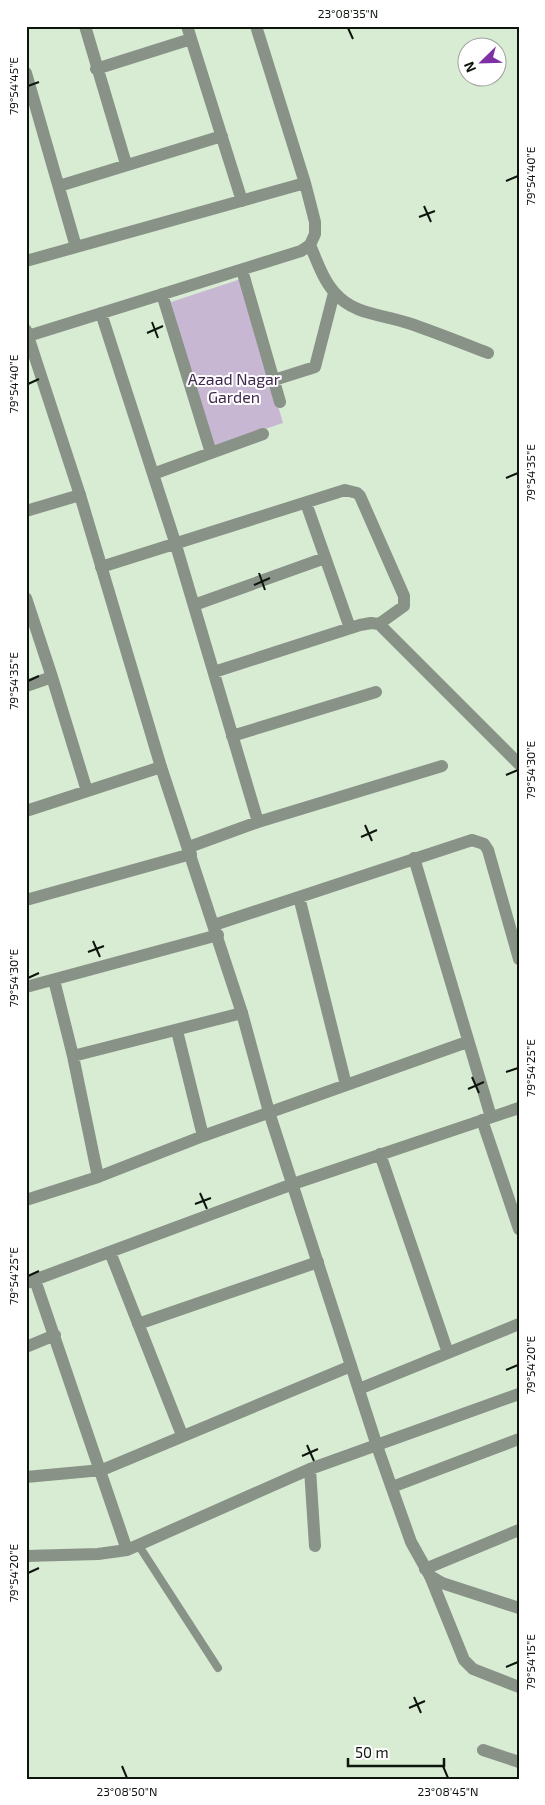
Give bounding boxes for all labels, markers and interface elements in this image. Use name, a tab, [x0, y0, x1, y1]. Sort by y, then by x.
text: 23°08'35"N	[318, 6, 378, 20]
north arrow	[458, 38, 508, 88]
text: 79°54'45"E	[6, 57, 20, 115]
text: N	[460, 59, 479, 75]
text: 79°54'40"E	[523, 146, 537, 205]
text: 79°54'40"E	[6, 354, 20, 413]
park label: Azaad Nagar Garden	[188, 369, 281, 406]
text: 79°54'35"E	[523, 444, 537, 502]
text: 79°54'35"E	[6, 652, 20, 710]
text: 79°54'30"E	[523, 740, 537, 799]
text: 79°54'30"E	[6, 948, 20, 1007]
text: 79°54'25"E	[523, 1039, 537, 1097]
text: 79°54'25"E	[6, 1247, 20, 1305]
text: 79°54'20"E	[523, 1335, 537, 1394]
text: 79°54'20"E	[6, 1543, 20, 1602]
text: 79°54'15"E	[523, 1634, 537, 1690]
scale bar	[348, 1735, 444, 1767]
text: 50 m	[355, 1743, 389, 1761]
text: 23°08'50"N	[96, 1784, 158, 1798]
text: 23°08'45"N	[417, 1784, 479, 1798]

